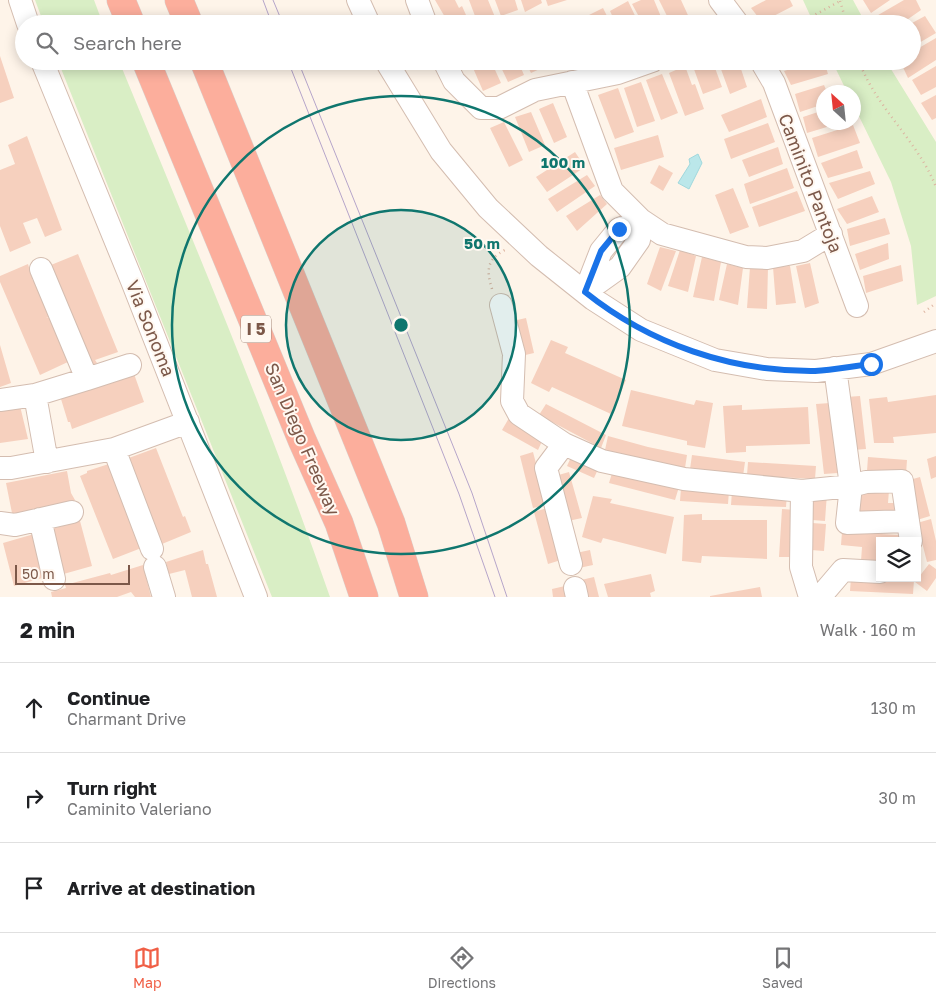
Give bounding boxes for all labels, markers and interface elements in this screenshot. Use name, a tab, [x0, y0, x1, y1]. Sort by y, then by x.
search box	[15, 15, 921, 70]
icon: search	[33, 29, 61, 57]
text: Search here	[73, 31, 182, 54]
north arrow	[816, 85, 861, 130]
street label: Caminito Pantoja	[774, 110, 848, 256]
text: 100 m	[541, 153, 585, 171]
route end	[608, 218, 631, 241]
text: 50 m	[464, 234, 500, 252]
street label: Via Sonoma	[122, 277, 180, 379]
road number: I 5	[241, 316, 271, 342]
centre of rings	[392, 316, 410, 334]
route start	[860, 353, 883, 376]
street label: San Diego Freeway	[261, 359, 345, 519]
map controls	[876, 537, 921, 582]
button: layers	[876, 537, 921, 582]
scale bar	[15, 562, 130, 585]
text: 50 m	[22, 565, 55, 582]
text: 2 min	[20, 617, 75, 643]
text: Walk · 160 m	[820, 620, 916, 640]
text: Continue	[67, 686, 150, 709]
icon: ahead	[20, 694, 48, 722]
text: 130 m	[871, 698, 916, 718]
text: Charmant Drive	[67, 709, 186, 729]
text: Turn right	[67, 776, 157, 799]
icon: right	[20, 784, 48, 812]
text: 30 m	[879, 788, 916, 808]
text: Caminito Valeriano	[67, 799, 212, 819]
icon: arrive	[20, 874, 48, 902]
text: Arrive at destination	[67, 876, 255, 899]
tab: Map	[133, 944, 162, 991]
tab: Directions	[428, 944, 496, 991]
tab: Saved	[762, 944, 803, 991]

